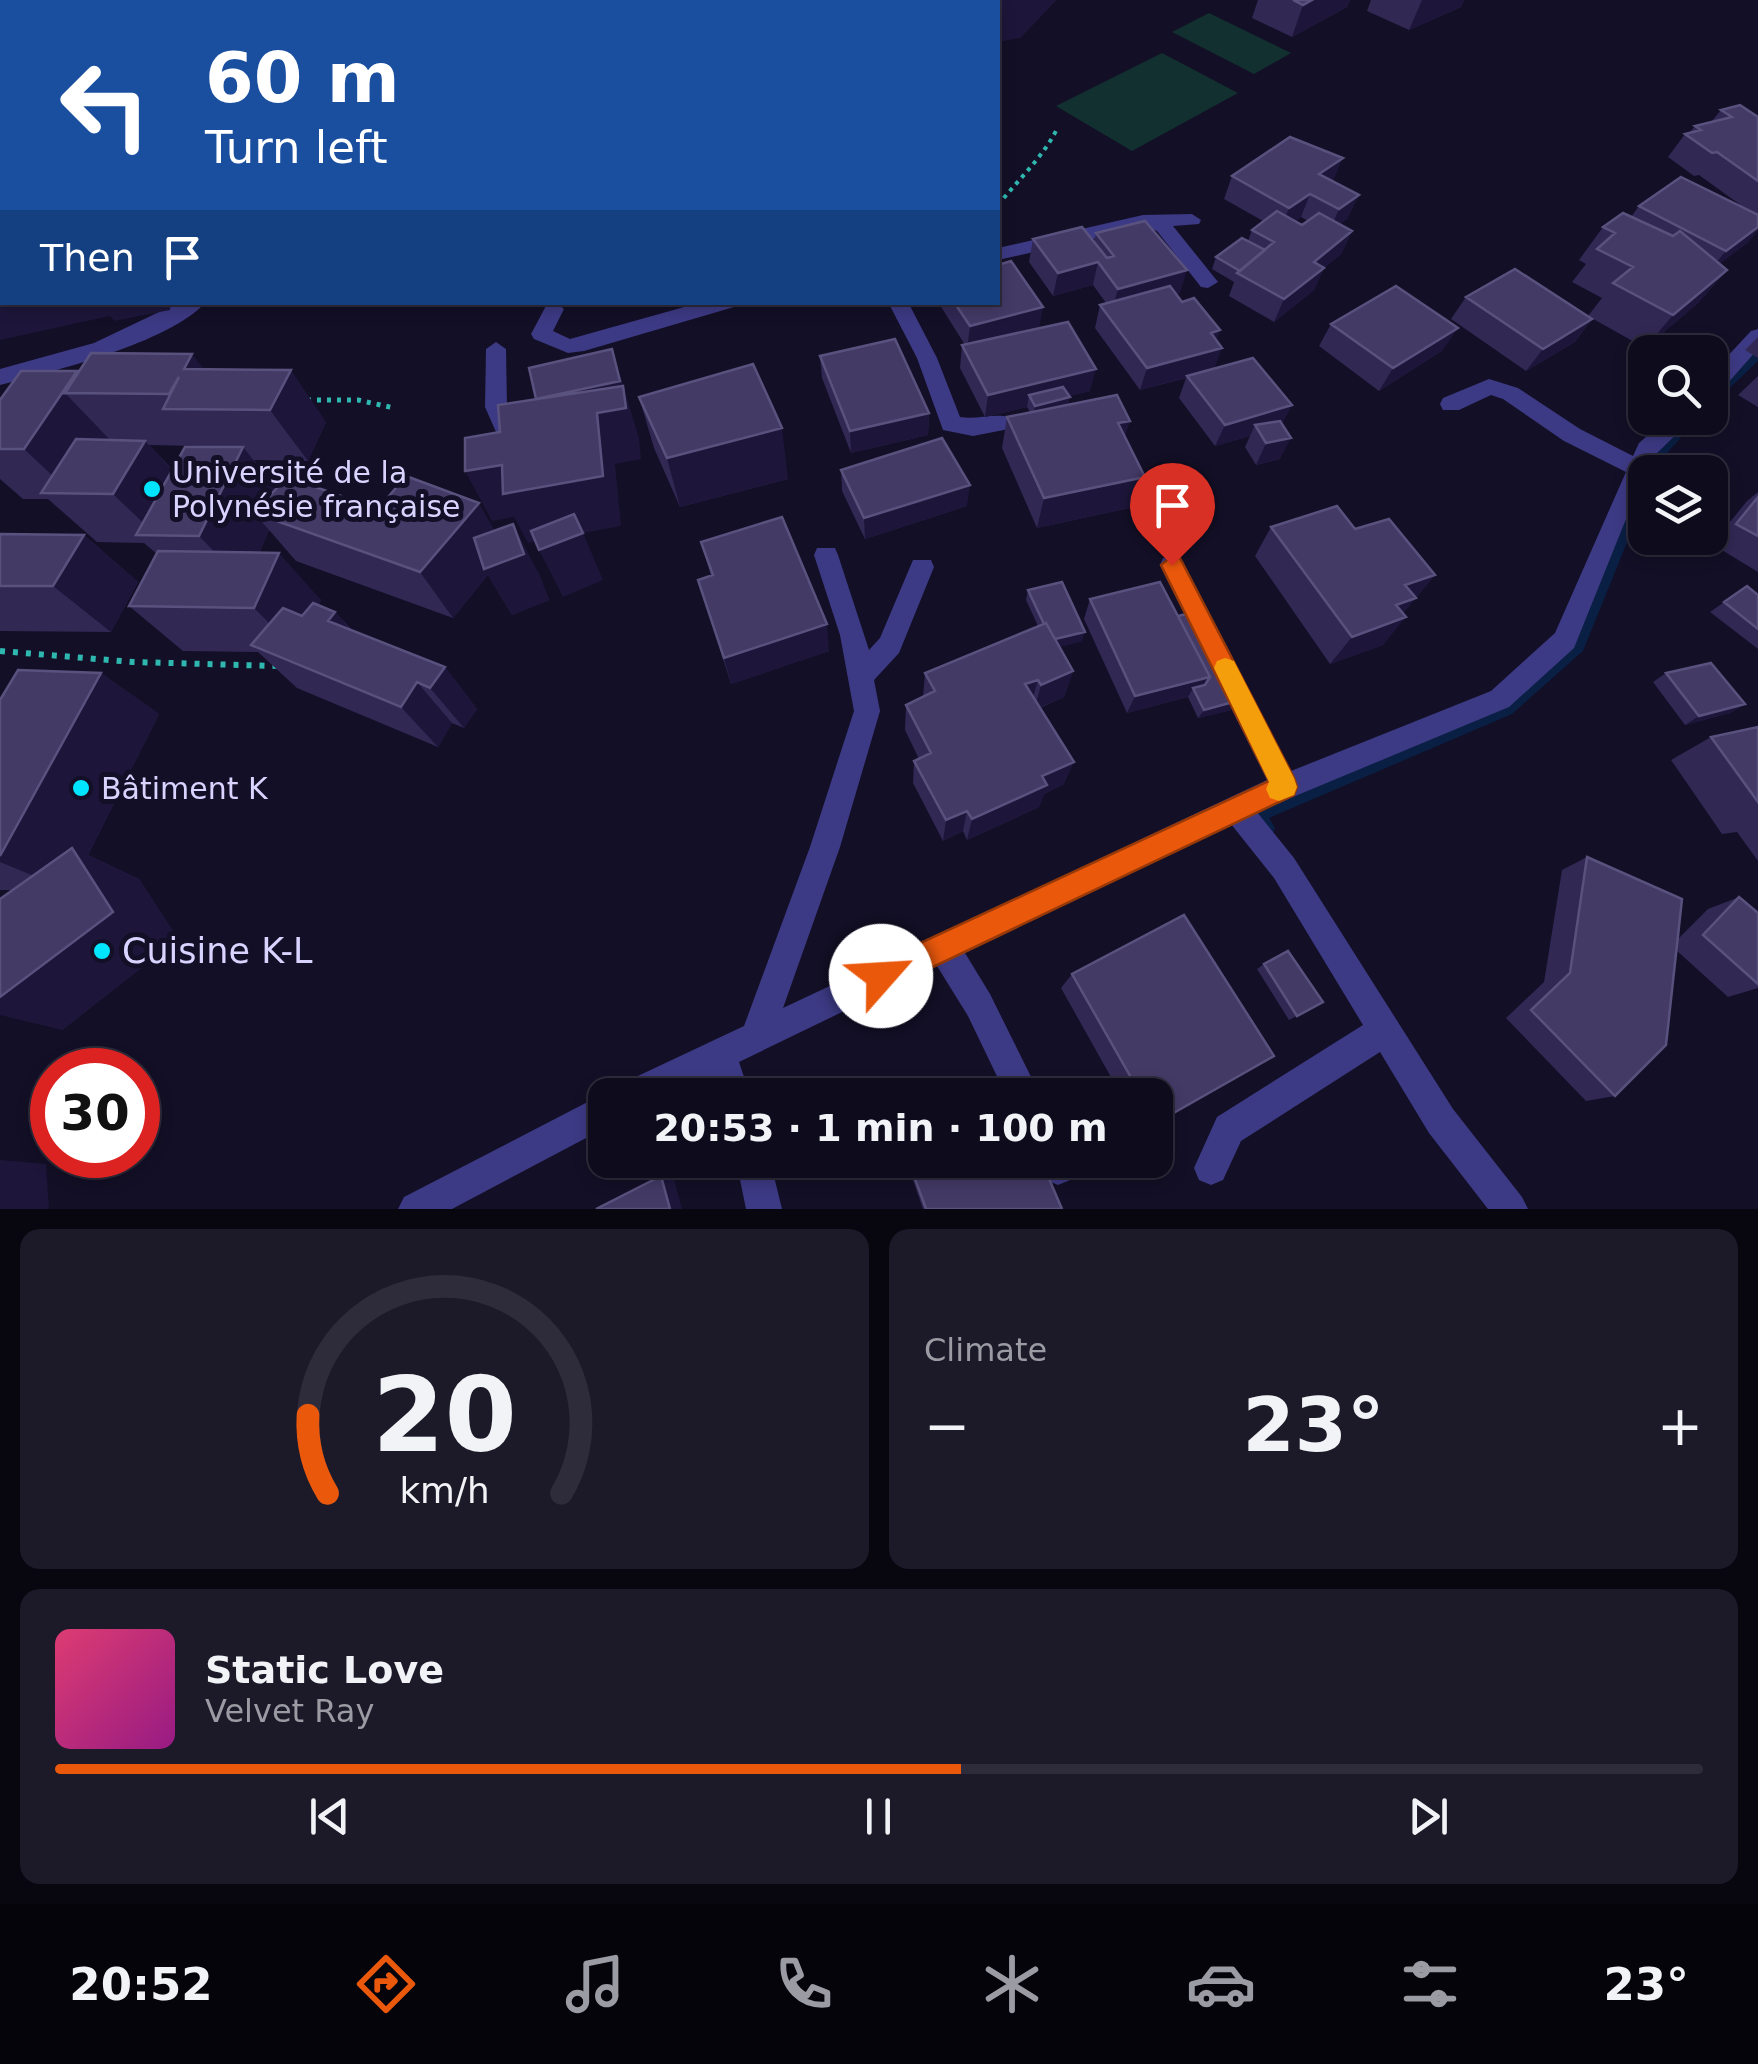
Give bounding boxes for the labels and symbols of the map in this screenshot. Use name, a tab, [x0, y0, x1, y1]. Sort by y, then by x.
place label: Université de la Polynésie française	[172, 455, 461, 524]
pin	[1130, 463, 1215, 566]
marker: Université de la Polynésie française	[141, 478, 163, 500]
place label: Bâtiment K	[101, 771, 269, 806]
marker: Bâtiment K	[70, 777, 92, 799]
position arrow	[829, 924, 933, 1028]
place label: Cuisine K-L	[122, 931, 313, 971]
marker: Cuisine K-L	[91, 940, 113, 962]
speed limit sign: 30	[30, 1048, 160, 1178]

